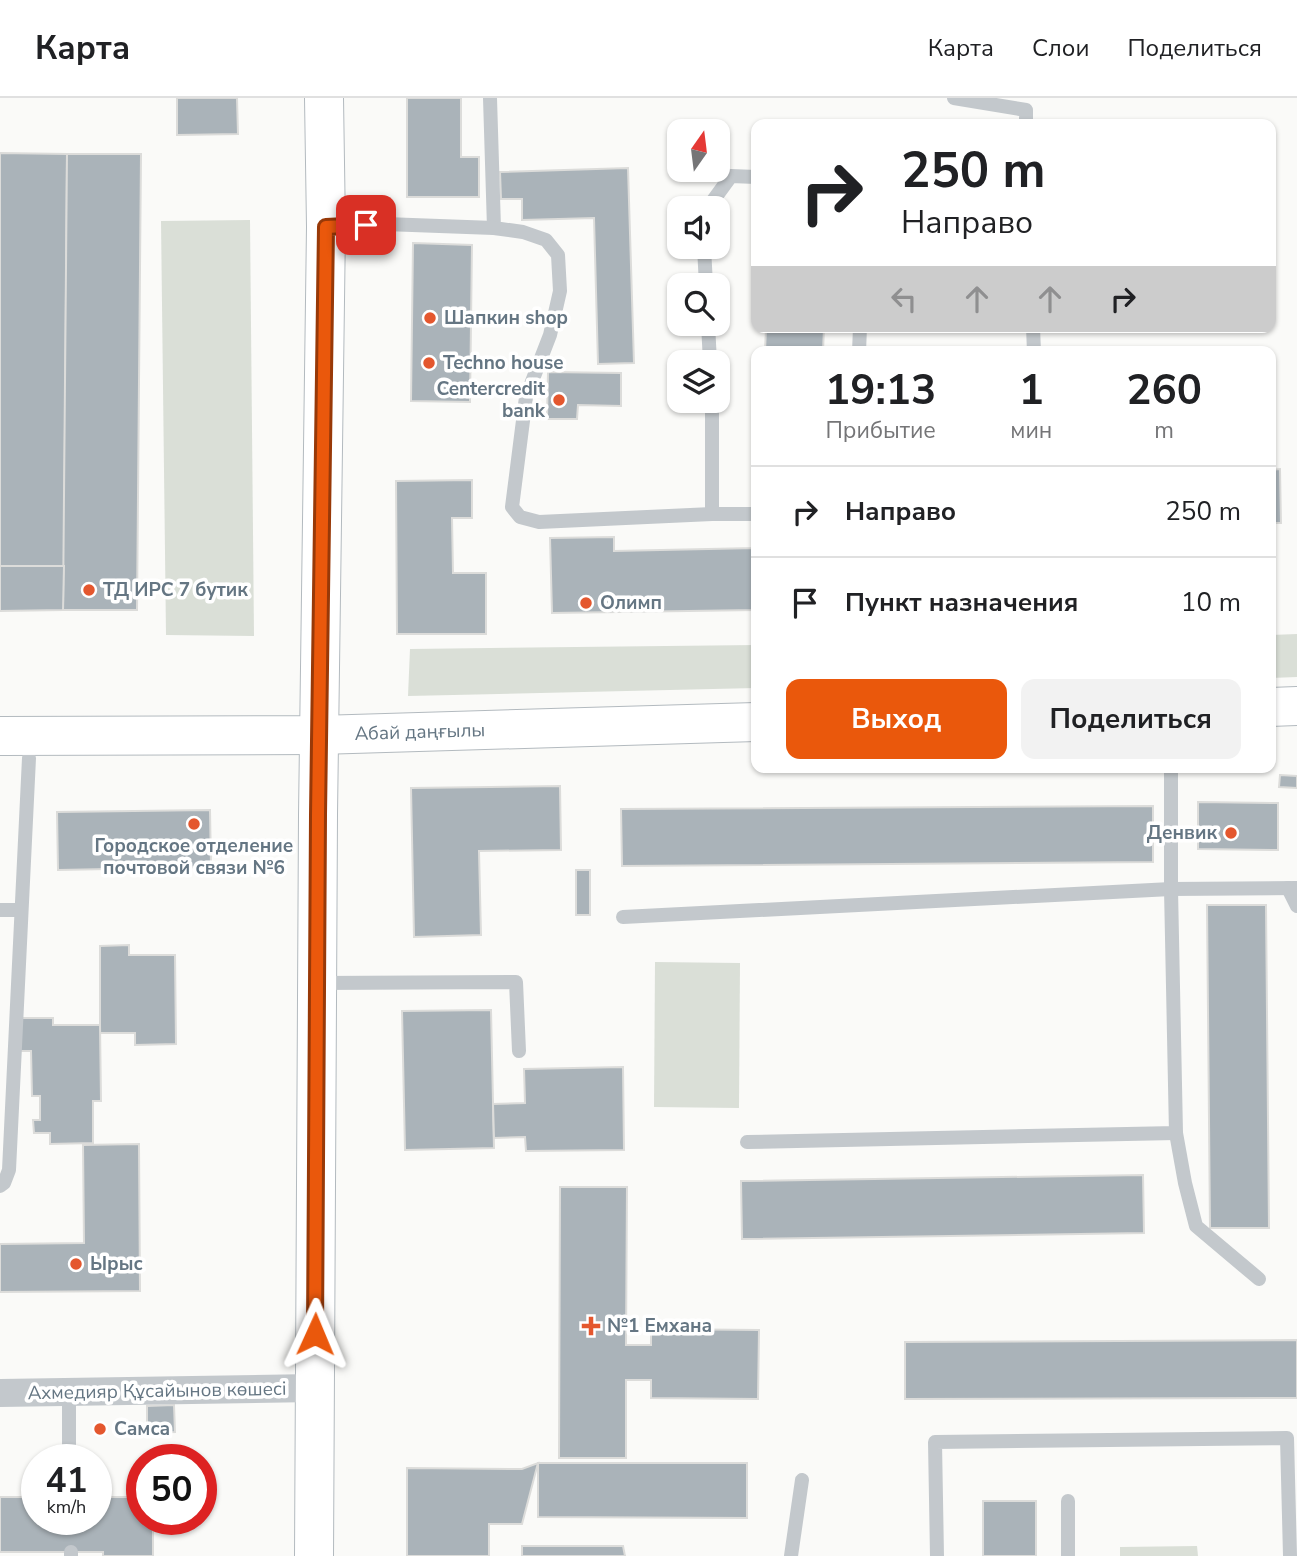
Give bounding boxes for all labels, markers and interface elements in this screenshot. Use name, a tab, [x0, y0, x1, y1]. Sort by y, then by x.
text: Карта	[35, 26, 130, 71]
text: Карта	[928, 32, 994, 64]
text: Слои	[1032, 32, 1089, 64]
text: Поделиться	[1127, 32, 1262, 64]
north arrow	[667, 119, 730, 182]
map controls	[667, 119, 730, 413]
text: 250 m	[901, 137, 1045, 204]
icon: right	[786, 147, 877, 238]
pin	[336, 195, 396, 255]
button: sound	[667, 196, 730, 259]
text: Направо	[901, 201, 1033, 244]
icon: arrive	[347, 206, 385, 244]
button: search	[667, 273, 730, 336]
icon: left	[885, 280, 923, 318]
icon: ahead	[958, 280, 996, 318]
icon: ahead	[1031, 280, 1069, 318]
icon: right	[1104, 280, 1142, 318]
place label: Шапкин shop	[444, 305, 568, 331]
marker: Шапкин shop	[422, 310, 438, 326]
place label: Techno house	[443, 350, 564, 376]
button: layers	[667, 350, 730, 413]
marker: Techno house	[421, 355, 437, 371]
text: 19:13	[825, 362, 936, 419]
text: 1	[1019, 362, 1044, 419]
text: 260	[1126, 362, 1202, 419]
place label: Centercredit bank	[436, 376, 546, 424]
marker: Centercredit bank	[551, 392, 567, 408]
text: Прибытие	[825, 415, 936, 446]
text: мин	[1010, 415, 1052, 446]
text: m	[1154, 415, 1174, 446]
icon: right	[786, 493, 824, 531]
text: Направо	[845, 494, 956, 529]
text: 250 m	[1165, 494, 1241, 529]
place label: ТД ИРС 7 бутик	[103, 577, 248, 603]
marker: ТД ИРС 7 бутик	[81, 582, 97, 598]
icon: arrive	[786, 584, 824, 622]
text: Пункт назначения	[845, 585, 1078, 620]
text: 10 m	[1181, 585, 1241, 620]
place label: Олимп	[600, 590, 662, 616]
marker: Олимп	[578, 595, 594, 611]
button: Выход	[786, 679, 1007, 759]
button: Поделиться	[1021, 679, 1241, 759]
street label: Абай даңғылы	[354, 717, 486, 747]
marker: Городское отделение почтовой связи №6	[186, 816, 202, 832]
place label: Денвик	[1147, 820, 1217, 846]
marker: Денвик	[1223, 825, 1239, 841]
place label: Городское отделение почтовой связи №6	[95, 833, 293, 881]
place label: Ырыс	[90, 1251, 143, 1277]
marker: Ырыс	[68, 1256, 84, 1272]
position arrow	[278, 1297, 352, 1371]
place label: №1 Емхана	[607, 1313, 712, 1339]
marker: №1 Емхана	[581, 1316, 601, 1336]
street label: Ахмедияр Құсайынов көшесі	[27, 1376, 287, 1406]
place label: Самса	[114, 1416, 170, 1442]
marker: Самса	[92, 1421, 108, 1437]
speed limit sign: 50	[126, 1444, 217, 1535]
text: 41	[45, 1457, 88, 1504]
text: km/h	[47, 1495, 86, 1519]

